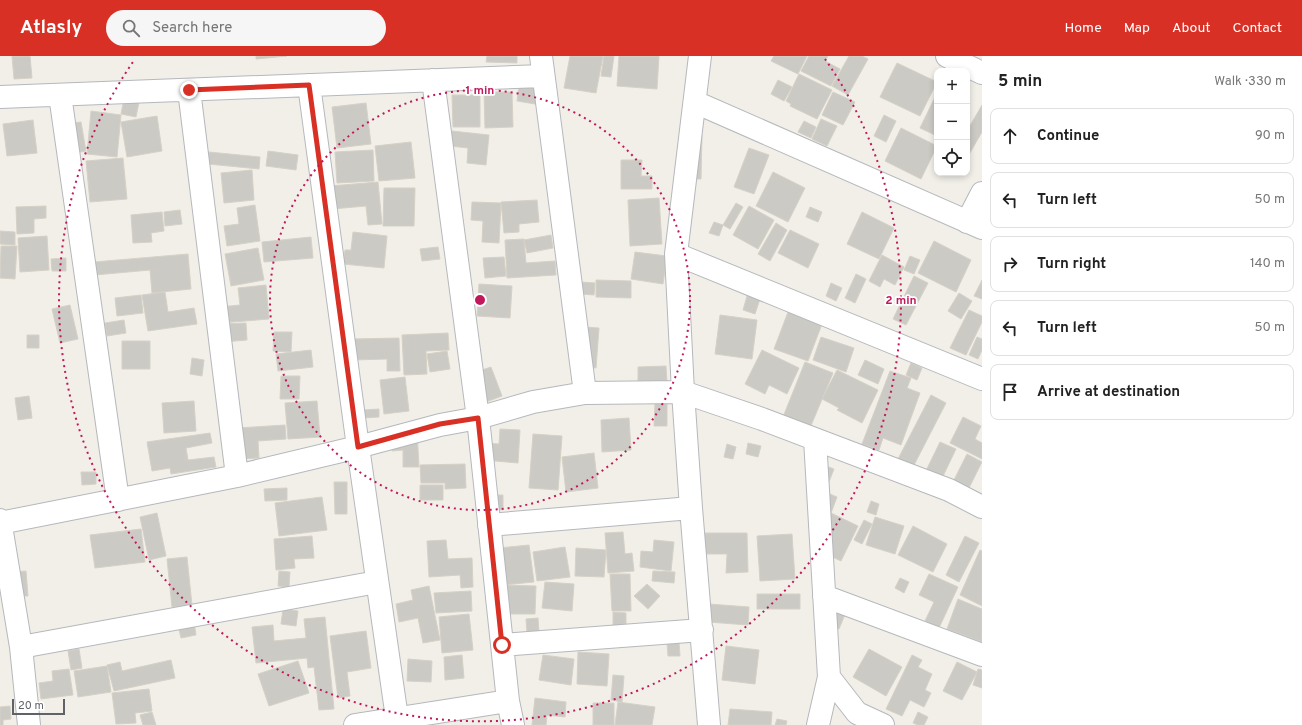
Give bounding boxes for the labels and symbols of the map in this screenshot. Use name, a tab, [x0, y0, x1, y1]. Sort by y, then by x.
route end	[180, 81, 198, 99]
text: 1 min	[466, 83, 494, 99]
centre of rings	[473, 293, 487, 307]
text: 2 min	[885, 293, 917, 309]
route start	[493, 636, 511, 654]
scale bar	[12, 697, 65, 716]

